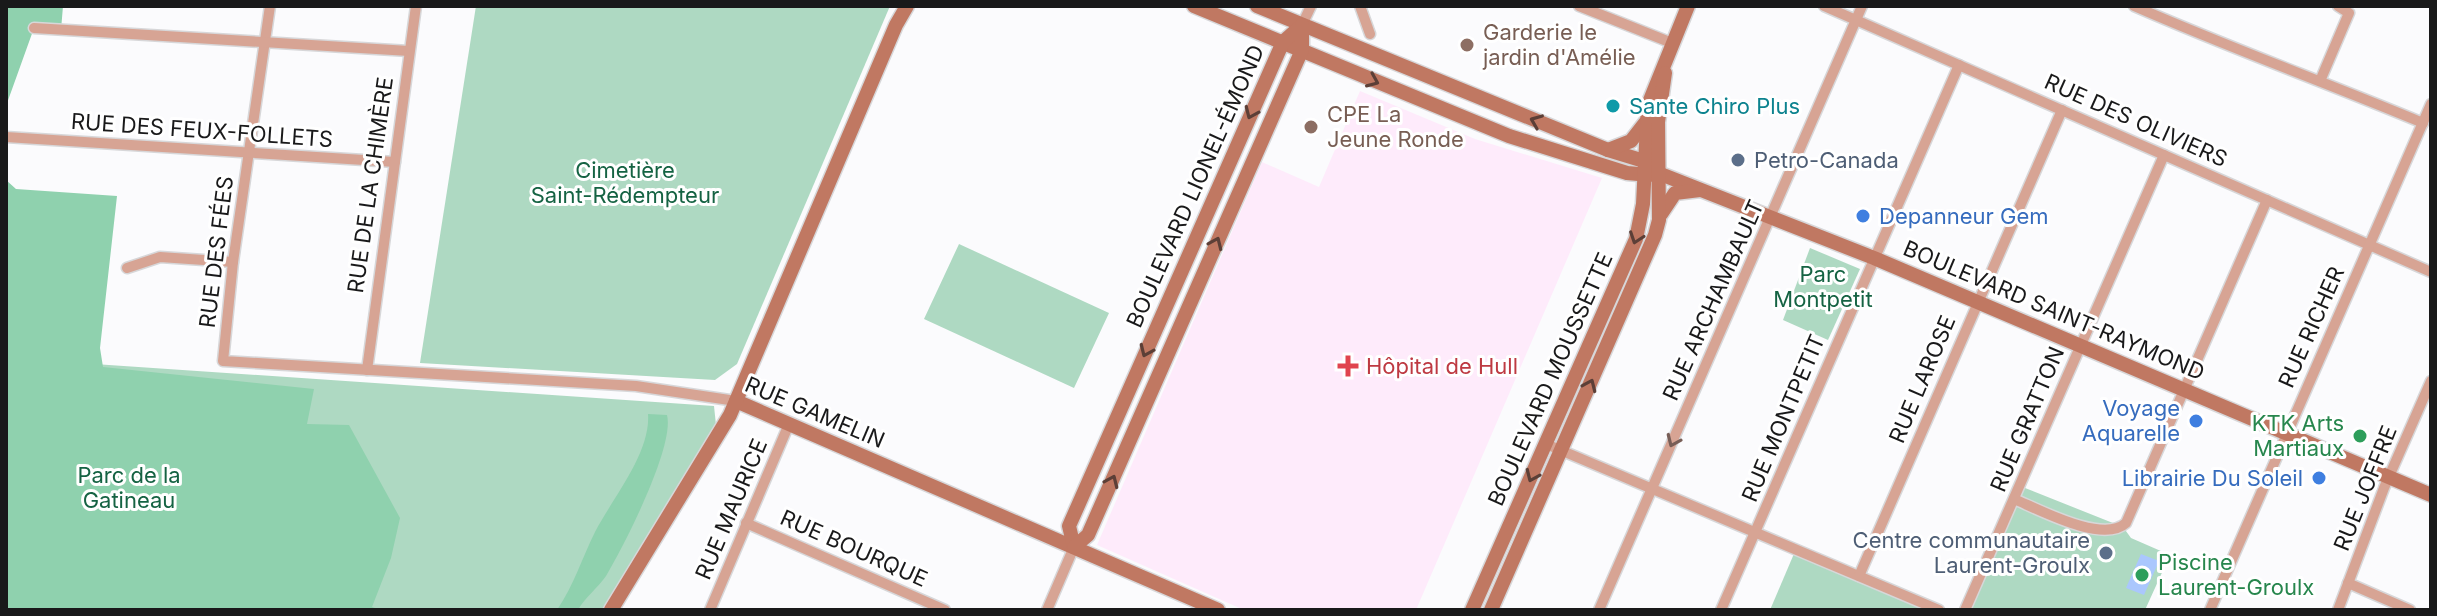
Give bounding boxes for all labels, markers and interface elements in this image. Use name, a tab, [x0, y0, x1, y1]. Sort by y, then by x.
place label: Garderie le jardin d'Amélie	[1482, 19, 1636, 70]
marker: Garderie le jardin d'Amélie	[1458, 36, 1476, 54]
street label: BOULEVARD LIONEL-ÉMOND	[1121, 41, 1269, 331]
street label: RUE DES OLIVIERS	[2041, 68, 2231, 172]
one-way arrow	[1365, 71, 1380, 87]
street label: RUE DE LA CHIMÈRE	[342, 75, 398, 295]
place label: Sante Chiro Plus	[1629, 93, 1800, 119]
marker: Sante Chiro Plus	[1604, 97, 1622, 115]
place label: CPE La Jeune Ronde	[1327, 101, 1464, 152]
one-way arrow	[1245, 105, 1261, 119]
street label: RUE DES FEUX-FOLLETS	[70, 108, 334, 152]
one-way arrow	[1530, 114, 1544, 131]
marker: CPE La Jeune Ronde	[1302, 118, 1320, 136]
place label: Petro-Canada	[1754, 147, 1899, 173]
marker: Petro-Canada	[1729, 151, 1747, 169]
park label: Cimetière Saint-Rédempteur	[531, 157, 719, 208]
street label: RUE DES FÉES	[194, 175, 238, 329]
street label: RUE ARCHAMBAULT	[1657, 196, 1769, 404]
place label: Depanneur Gem	[1879, 203, 2049, 229]
marker: Depanneur Gem	[1854, 207, 1872, 225]
one-way arrow	[1629, 230, 1645, 244]
street label: BOULEVARD SAINT-RAYMOND	[1900, 235, 2208, 385]
one-way arrow	[1206, 236, 1222, 251]
street label: BOULEVARD MOUSSETTE	[1482, 248, 1618, 510]
park label: Parc Montpetit	[1773, 261, 1873, 312]
street label: RUE RICHER	[2273, 262, 2349, 392]
street label: RUE LAROSE	[1883, 311, 1961, 447]
street label: RUE MONTPETIT	[1736, 331, 1830, 505]
one-way arrow	[1140, 343, 1156, 357]
street label: RUE GRATTON	[1985, 343, 2069, 495]
place label: Hôpital de Hull	[1366, 353, 1518, 379]
marker: Hôpital de Hull	[1337, 355, 1359, 377]
street label: RUE GAMELIN	[741, 371, 889, 453]
one-way arrow	[1580, 378, 1596, 393]
place label: Voyage Aquarelle	[2082, 395, 2180, 446]
place label: KTK Arts Martiaux	[2252, 410, 2344, 461]
marker: Voyage Aquarelle	[2187, 412, 2205, 430]
street label: RUE JOFFRE	[2328, 422, 2402, 554]
marker: KTK Arts Martiaux	[2351, 427, 2369, 445]
one-way arrow	[1666, 433, 1682, 447]
street label: RUE MAURICE	[690, 435, 772, 583]
park label: Parc de la Gatineau	[77, 462, 181, 513]
place label: Librairie Du Soleil	[2122, 465, 2303, 491]
one-way arrow	[1525, 468, 1541, 482]
marker: Librairie Du Soleil	[2310, 469, 2328, 487]
one-way arrow	[1102, 475, 1118, 489]
street label: RUE BOURQUE	[776, 504, 932, 592]
place label: Centre communautaire Laurent-Groulx	[1853, 527, 2090, 578]
marker: Centre communautaire Laurent-Groulx	[2097, 544, 2115, 562]
place label: Piscine Laurent-Groulx	[2158, 549, 2314, 600]
marker: Piscine Laurent-Groulx	[2133, 566, 2151, 584]

